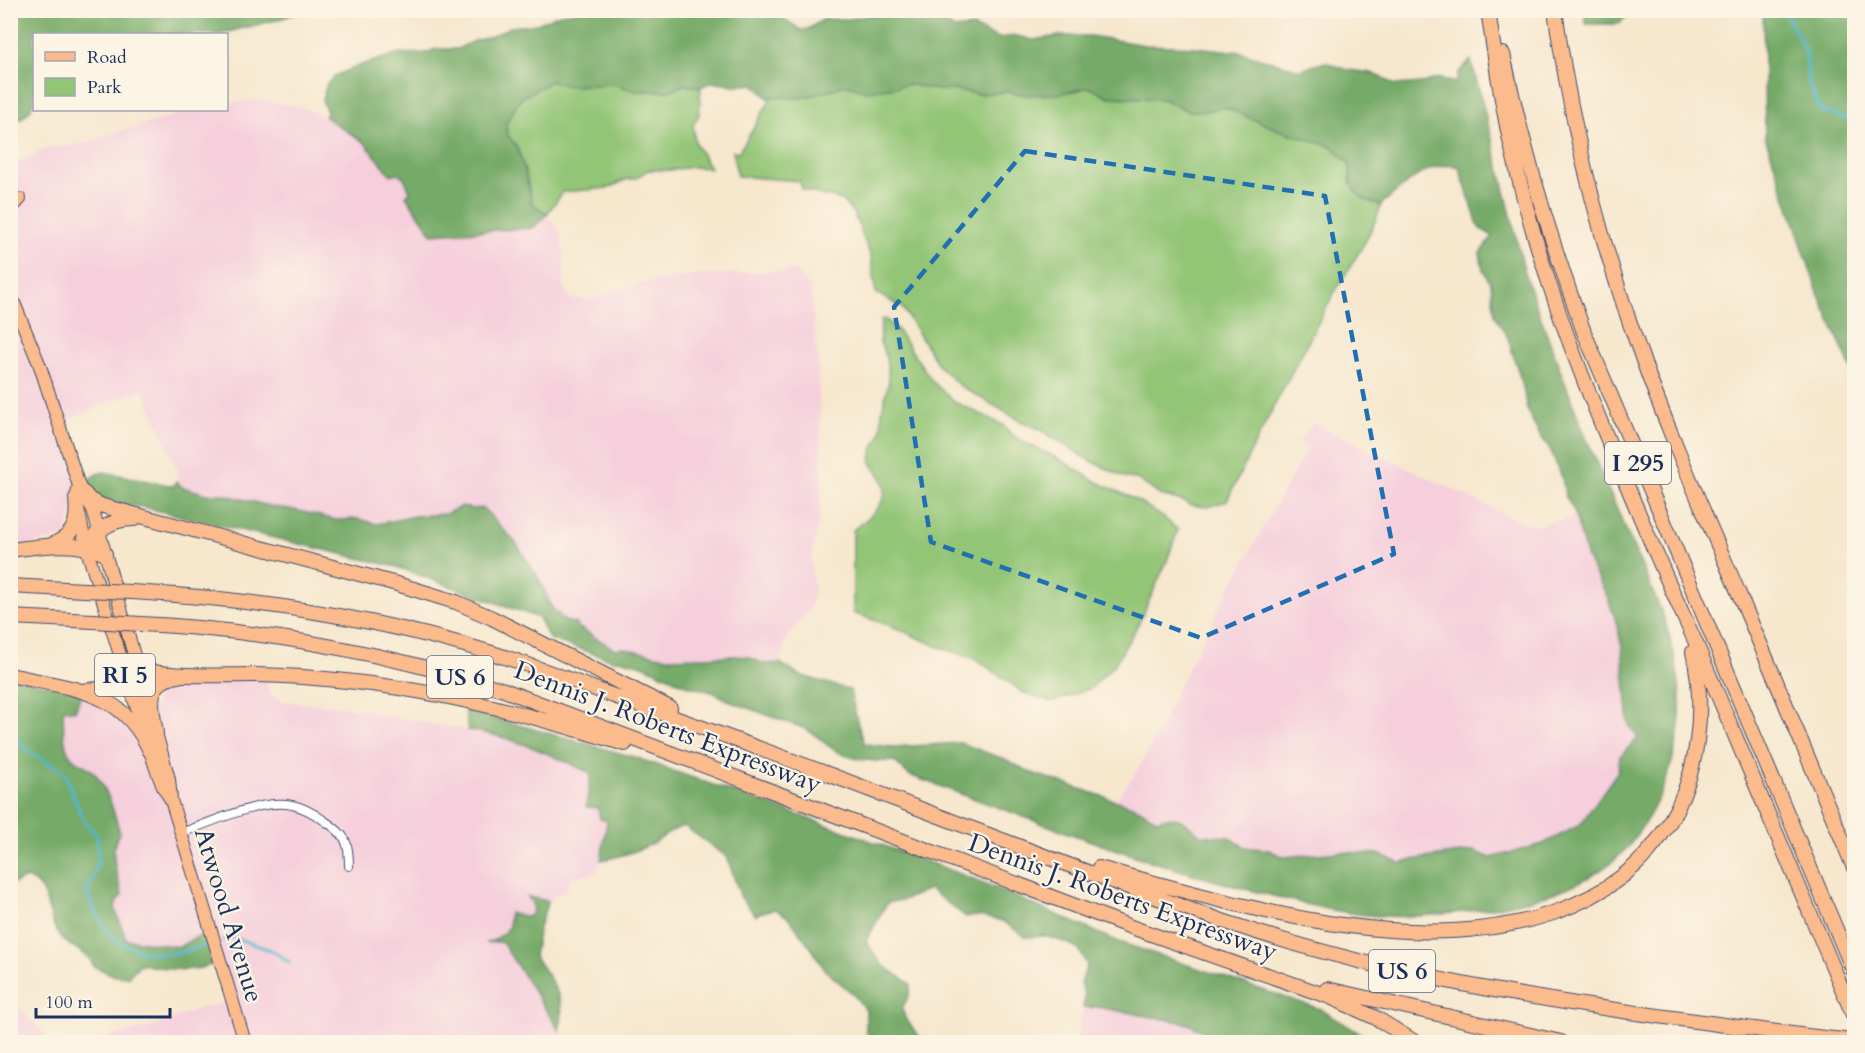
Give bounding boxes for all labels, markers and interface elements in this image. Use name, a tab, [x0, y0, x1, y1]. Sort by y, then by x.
legend	[33, 33, 228, 111]
text: Road	[87, 45, 127, 70]
text: Park	[87, 75, 122, 100]
road number: I 295	[1605, 442, 1671, 484]
street label: Dennis J. Roberts Expressway	[509, 652, 827, 802]
road number: RI 5	[95, 654, 155, 696]
road number: US 6	[427, 656, 493, 698]
street label: Atwood Avenue	[186, 823, 272, 1007]
street label: Dennis J. Roberts Expressway	[964, 825, 1283, 969]
road number: US 6	[1369, 950, 1435, 992]
scale bar	[36, 981, 170, 1019]
text: 100 m	[45, 990, 93, 1015]

